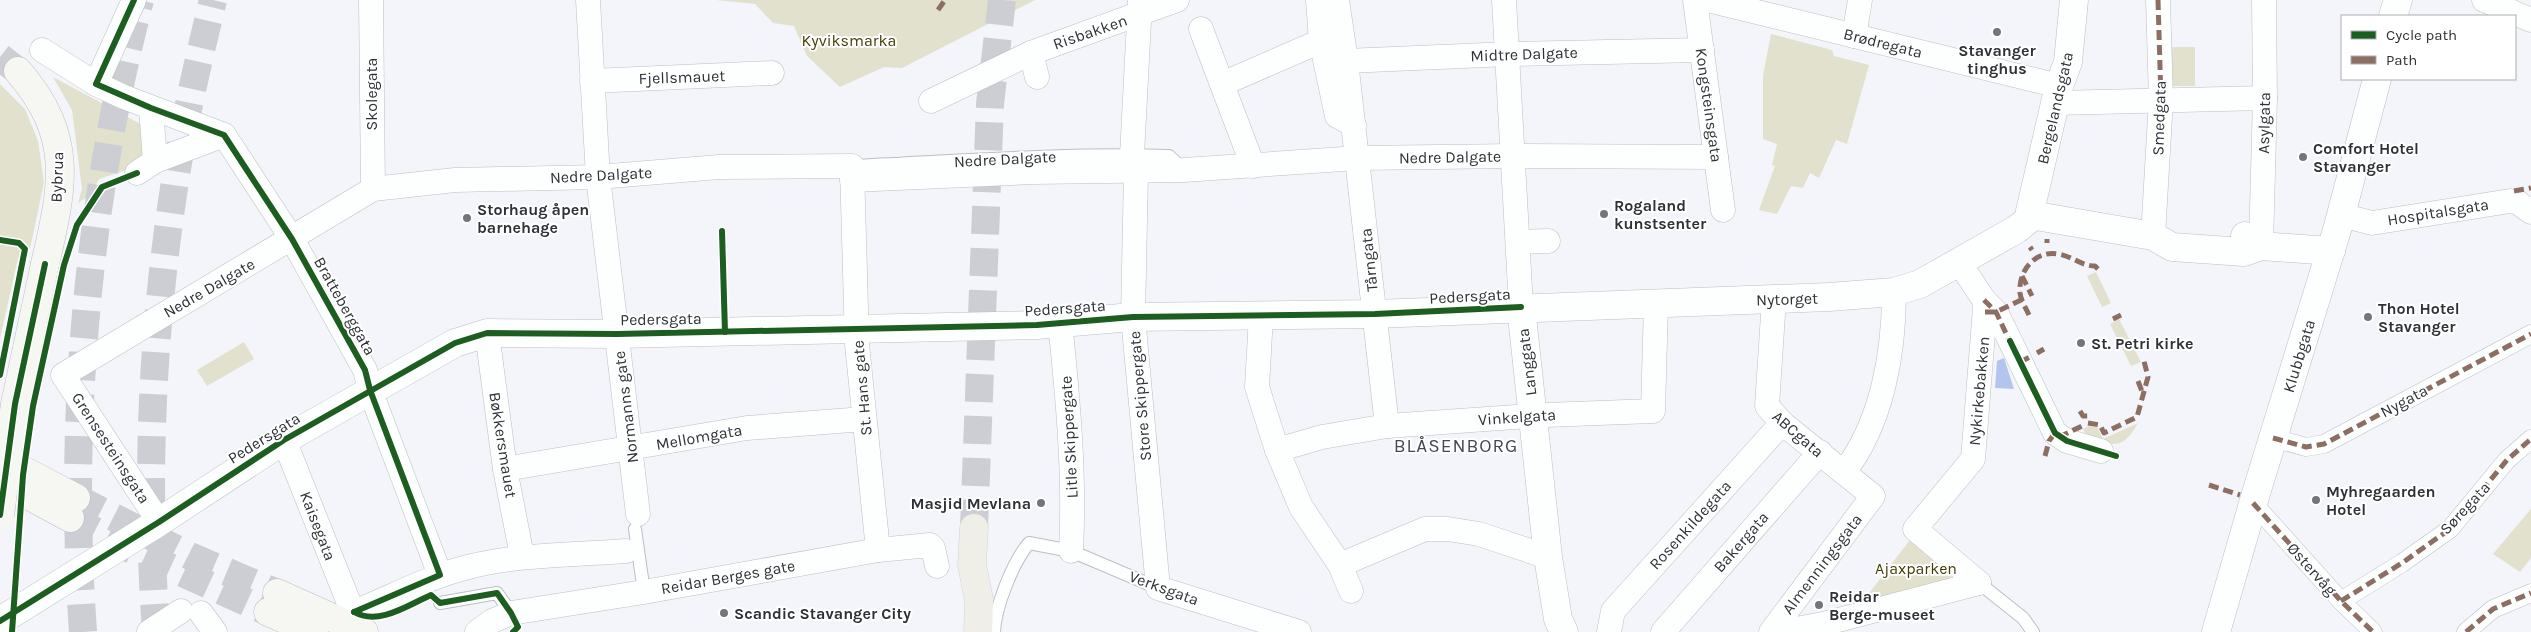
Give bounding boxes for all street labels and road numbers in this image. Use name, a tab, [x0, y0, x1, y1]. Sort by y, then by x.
street label: Risbakken	[1050, 10, 1130, 54]
street label: Brødregata	[1842, 24, 1924, 62]
street label: Midtre Dalgate	[1470, 43, 1578, 65]
street label: Kongsteinsgata	[1692, 47, 1726, 163]
street label: Bergelandsgata	[2033, 50, 2077, 166]
street label: Skolegata	[362, 58, 381, 130]
street label: Fjellsmauet	[638, 66, 726, 88]
street label: Smedgata	[2148, 80, 2170, 156]
street label: Asylgata	[2254, 92, 2274, 154]
street label: Nedre Dalgate	[953, 147, 1057, 171]
street label: Nedre Dalgate	[1399, 147, 1501, 167]
street label: Bybrua	[47, 151, 67, 203]
street label: Nedre Dalgate	[549, 163, 653, 187]
street label: Hospitalsgata	[2386, 195, 2490, 229]
street label: Tårngata	[1356, 227, 1382, 293]
street label: Bratteberggata	[310, 253, 380, 359]
street label: Nedre Dalgate	[160, 254, 258, 322]
street label: Pedersgata	[1429, 284, 1511, 308]
street label: Nytorget	[1756, 288, 1818, 310]
street label: Pedersgata	[1024, 296, 1106, 320]
street label: Pedersgata	[620, 309, 702, 329]
street label: Klubbgata	[2279, 317, 2319, 395]
street label: Langgata	[1513, 327, 1541, 397]
street label: Store Skippergate	[1125, 330, 1155, 462]
street label: Nykirkebakken	[1965, 336, 1993, 446]
street label: St. Hans gate	[848, 339, 876, 437]
street label: Normanns gate	[610, 350, 642, 464]
street label: Litle Skippergate	[1056, 375, 1082, 499]
street label: Nygata	[2377, 381, 2431, 421]
street label: Grensesteinsgata	[68, 389, 154, 507]
street label: Bøkkersmauet	[485, 391, 521, 499]
street label: Vinkelgata	[1478, 405, 1556, 429]
street label: ABCgata	[1769, 407, 1827, 461]
street label: Pedersgata	[224, 408, 304, 468]
street label: Mellomgata	[654, 420, 744, 454]
street label: Rosenkildegata	[1645, 476, 1735, 574]
street label: Søregata	[2436, 478, 2494, 538]
street label: Kaisegata	[296, 489, 340, 563]
street label: Bakergata	[1709, 508, 1773, 576]
street label: Almenningsgata	[1778, 510, 1866, 618]
street label: Østervåg	[2283, 539, 2341, 599]
street label: Reidar Berges gate	[659, 556, 797, 598]
street label: Verksgata	[1127, 567, 1201, 609]

